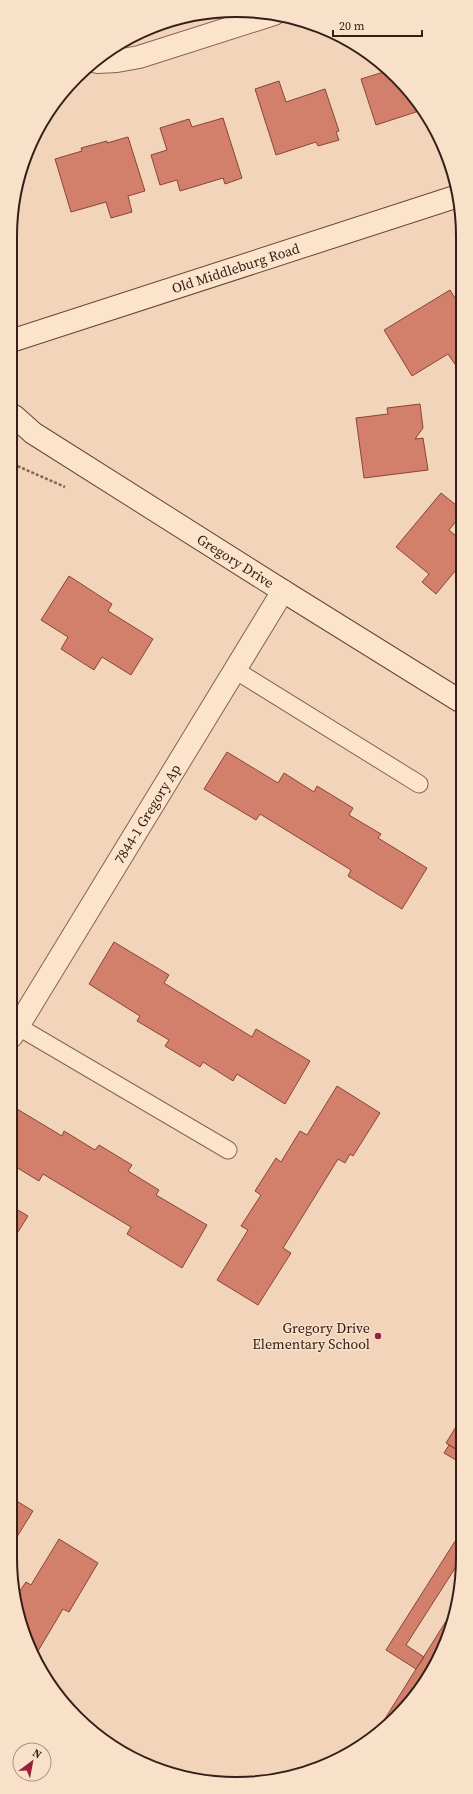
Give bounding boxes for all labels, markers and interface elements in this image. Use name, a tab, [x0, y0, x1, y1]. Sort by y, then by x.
scale bar	[333, 12, 422, 38]
text: 20 m	[339, 18, 365, 34]
street label: Old Middleburg Road	[169, 238, 302, 298]
street label: Gregory Drive	[193, 529, 278, 593]
street label: 7844-1 Gregory Ap	[109, 760, 185, 868]
place label: Gregory Drive Elementary School	[252, 1318, 370, 1354]
marker: Gregory Drive Elementary School	[373, 1331, 383, 1341]
north arrow	[12, 1742, 52, 1782]
text: N	[30, 1745, 44, 1762]

